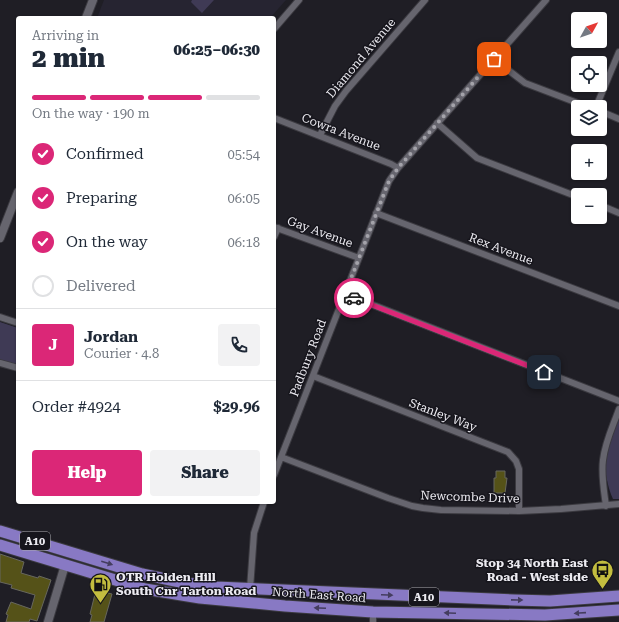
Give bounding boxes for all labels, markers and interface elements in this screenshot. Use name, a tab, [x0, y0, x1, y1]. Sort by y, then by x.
north arrow	[571, 12, 607, 48]
map controls	[571, 12, 607, 224]
street label: Diamond Avenue	[324, 15, 399, 101]
text: Arriving in	[32, 28, 99, 43]
text: 06:25–06:30	[174, 41, 260, 59]
pin	[477, 42, 511, 76]
text: 2 min	[32, 43, 105, 73]
icon: bag	[483, 48, 505, 70]
button: locate	[571, 56, 607, 92]
button: layers	[571, 100, 607, 136]
text: On the way · 190 m	[32, 106, 149, 121]
street label: Cowra Avenue	[300, 111, 383, 154]
icon: check	[32, 143, 54, 165]
button: +	[571, 144, 607, 180]
text: Confirmed	[66, 145, 144, 163]
text: 05:54	[228, 147, 260, 162]
icon: check	[32, 187, 54, 209]
button: −	[571, 188, 607, 224]
text: Preparing	[66, 189, 137, 207]
text: 06:05	[228, 191, 260, 206]
street label: Gay Avenue	[285, 214, 355, 250]
street label: Rex Avenue	[467, 230, 535, 268]
icon: check	[32, 231, 54, 253]
text: On the way	[66, 233, 148, 251]
text: 06:18	[228, 235, 260, 250]
text: Delivered	[66, 277, 136, 295]
courier	[334, 278, 374, 318]
icon: car	[343, 287, 365, 309]
street label: Padbury Road	[287, 317, 329, 399]
button: phone	[218, 324, 260, 366]
text: Jordan	[84, 328, 138, 346]
text: J	[48, 336, 58, 354]
text: Courier · 4.8	[84, 346, 159, 361]
pin	[527, 355, 561, 389]
icon: home	[533, 361, 555, 383]
street label: Stanley Way	[407, 396, 480, 435]
text: Order #4924	[32, 398, 121, 416]
text: $29.96	[213, 398, 260, 416]
button: Help	[32, 450, 142, 496]
button: Share	[150, 450, 260, 496]
street label: Newcombe Drive	[420, 488, 520, 506]
road number: A10	[20, 532, 50, 550]
place label: Stop 34 North East Road - West side	[476, 556, 588, 584]
bus stop icon: Stop 34 North East Road - West side	[590, 557, 616, 590]
one-way arrow	[101, 560, 113, 566]
place label: OTR Holden Hill South Cnr Tarton Road	[116, 570, 256, 598]
fuel station icon: OTR Holden Hill South Cnr Tarton Road	[88, 571, 114, 604]
street label: North East Road	[272, 585, 367, 605]
road number: A10	[409, 588, 439, 606]
one-way arrow	[381, 592, 394, 598]
one-way arrow	[511, 597, 524, 603]
one-way arrow	[314, 605, 326, 612]
one-way arrow	[444, 610, 456, 617]
one-way arrow	[574, 610, 586, 617]

